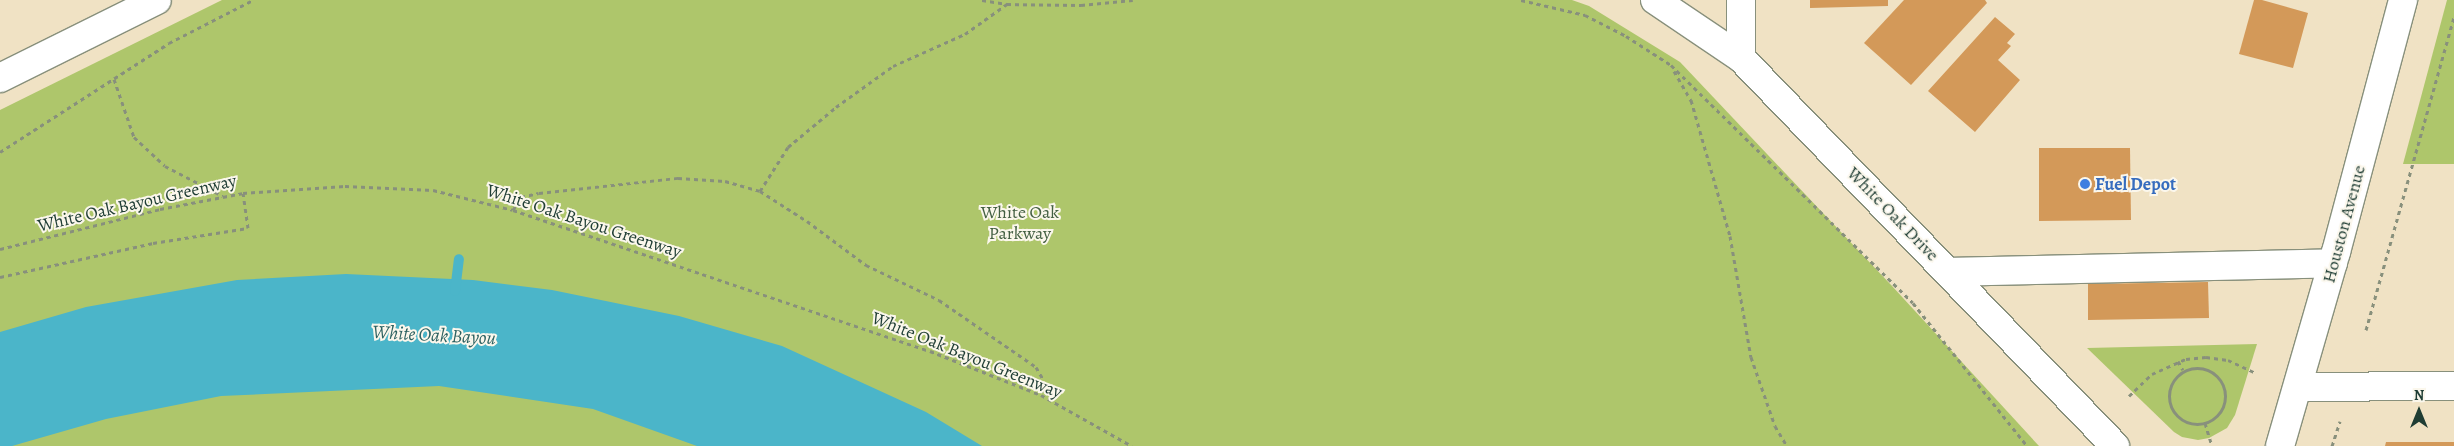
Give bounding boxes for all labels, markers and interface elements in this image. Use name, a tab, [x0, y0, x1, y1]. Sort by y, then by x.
street label: White Oak Drive	[1843, 162, 1943, 266]
street label: Houston Avenue	[2318, 163, 2370, 285]
street label: White Oak Bayou Greenway	[35, 170, 239, 236]
place label: Fuel Depot	[2095, 173, 2176, 195]
marker: Fuel Depot	[2079, 178, 2091, 190]
street label: White Oak Bayou Greenway	[484, 179, 684, 263]
park label: White Oak Parkway	[981, 202, 1059, 244]
street label: White Oak Bayou Greenway	[869, 307, 1065, 403]
water label: White Oak Bayou	[372, 321, 496, 351]
north arrow	[2394, 386, 2444, 436]
text: N	[2414, 386, 2424, 405]

